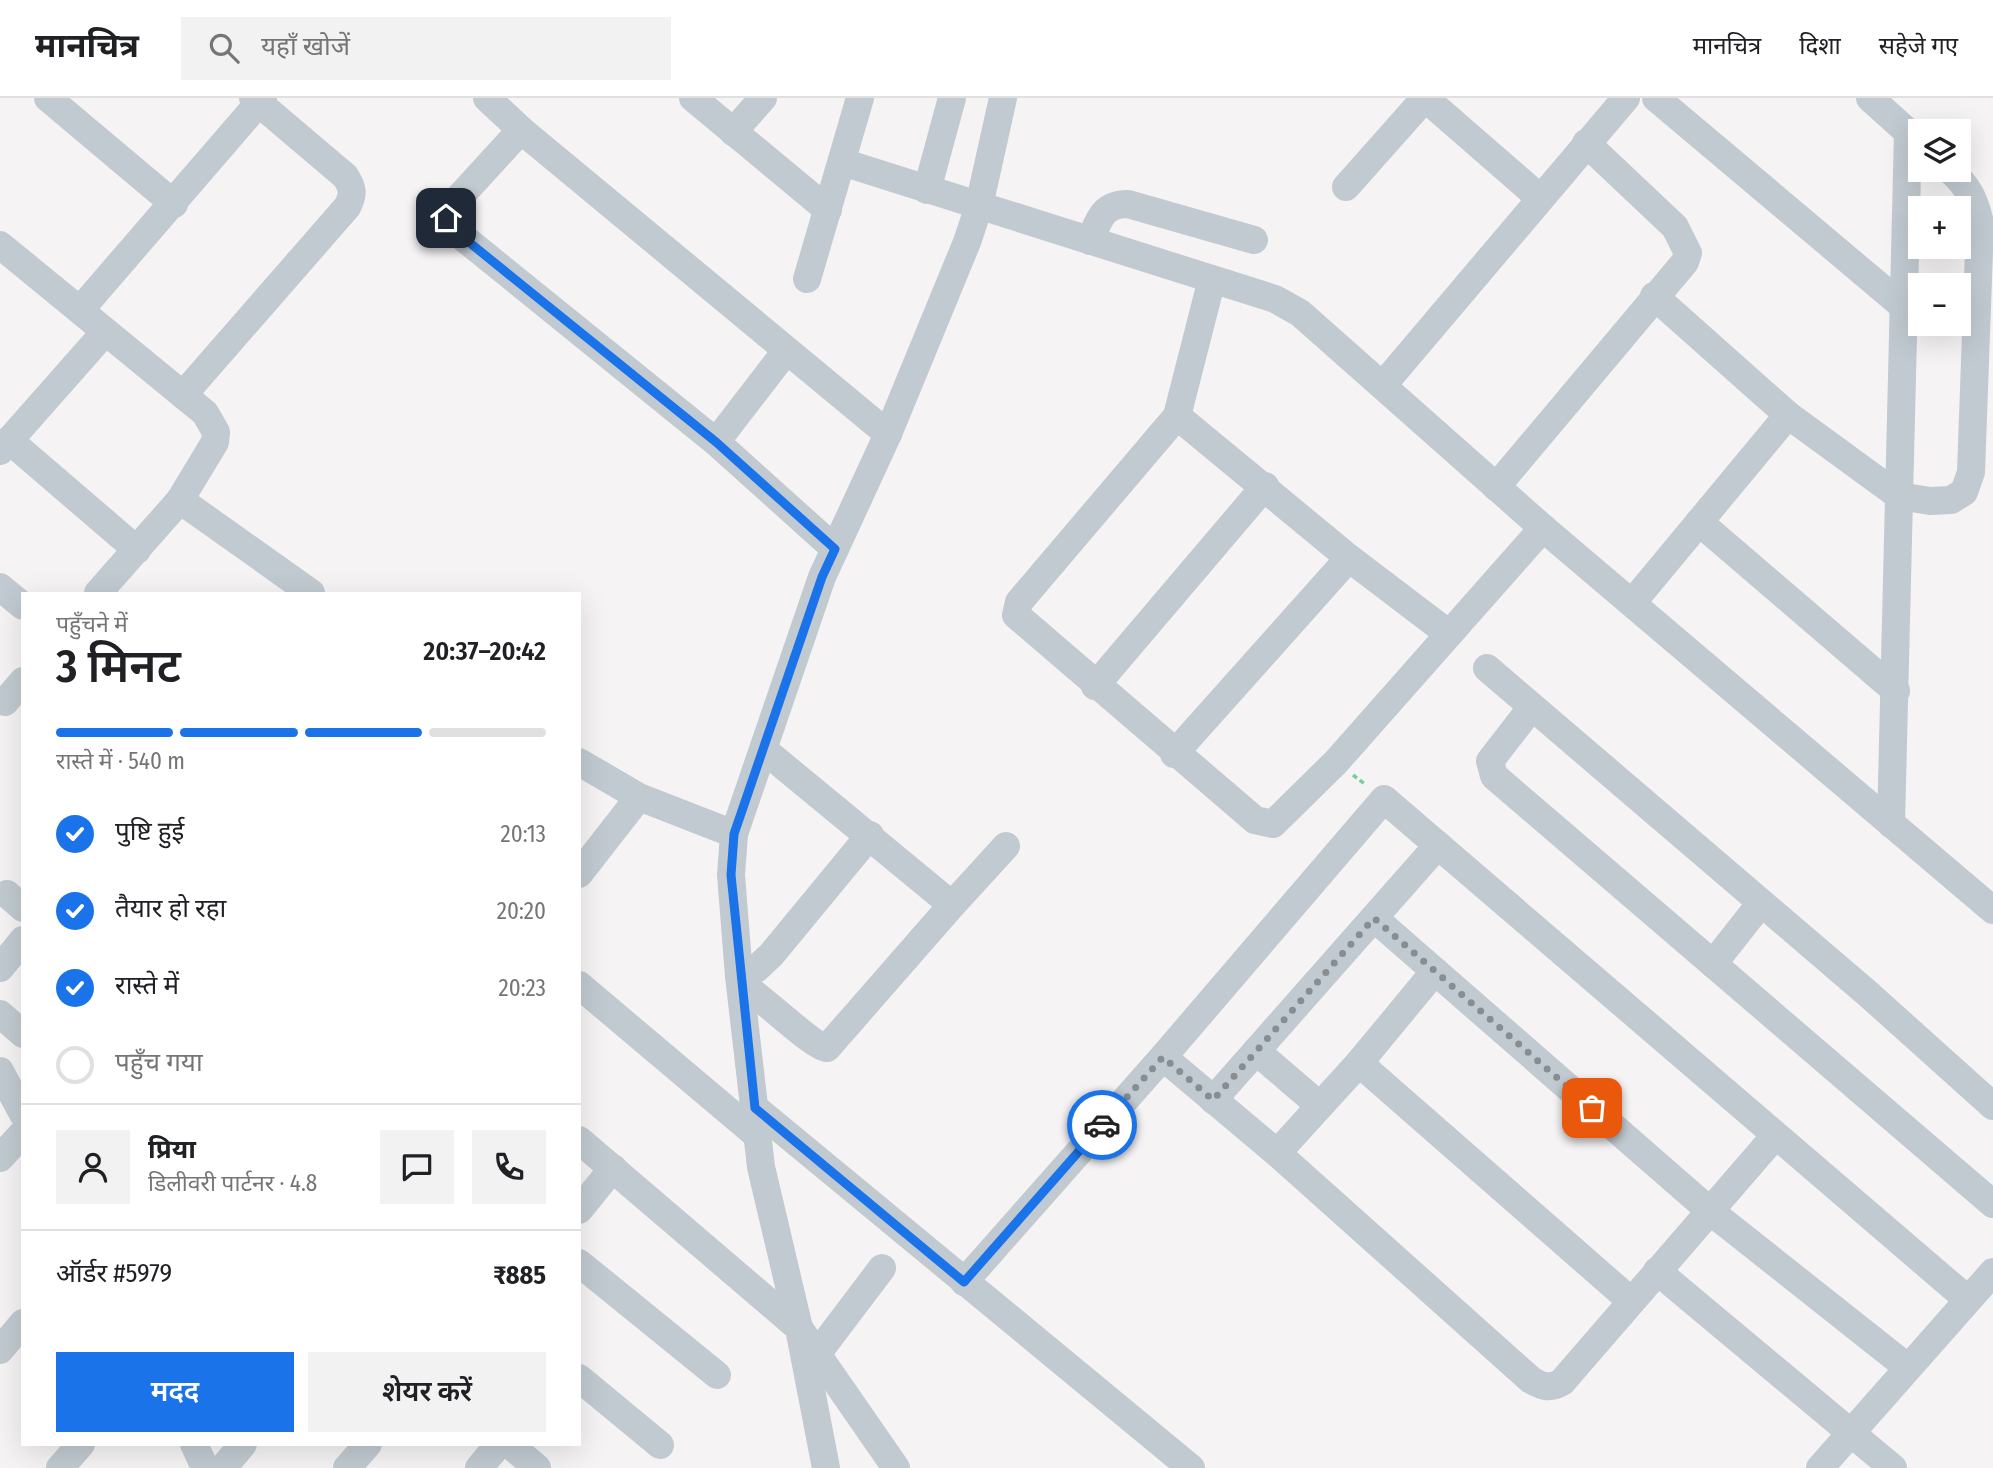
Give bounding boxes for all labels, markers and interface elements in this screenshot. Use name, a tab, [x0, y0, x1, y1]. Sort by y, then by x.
search box	[181, 17, 671, 80]
text: मानचित्र	[35, 26, 139, 66]
icon: search	[205, 29, 243, 67]
text: यहाँ खोजें	[261, 31, 350, 62]
text: मानचित्र	[1693, 32, 1761, 60]
text: दिशा	[1799, 32, 1841, 60]
text: सहेजे गए	[1879, 32, 1958, 60]
map controls	[1908, 119, 1971, 336]
button: layers	[1908, 119, 1971, 182]
pin	[416, 188, 476, 248]
button: +	[1908, 196, 1971, 259]
icon: home	[427, 199, 465, 237]
button: −	[1908, 273, 1971, 336]
text: पहुँचने में	[56, 610, 128, 638]
text: 20:37–20:42	[423, 636, 546, 667]
text: 3 मिनट	[56, 639, 181, 694]
text: रास्ते में · 540 m	[56, 747, 185, 775]
icon: check	[56, 815, 94, 853]
text: पुष्टि हुई	[115, 816, 184, 847]
text: 20:13	[501, 820, 546, 848]
icon: check	[56, 892, 94, 930]
text: तैयार हो रहा	[115, 893, 226, 924]
text: 20:20	[497, 897, 546, 925]
icon: check	[56, 969, 94, 1007]
text: रास्ते में	[115, 970, 179, 1001]
text: 20:23	[499, 974, 546, 1002]
text: पहुँच गया	[115, 1047, 203, 1078]
pin	[1562, 1078, 1622, 1138]
icon: bag	[1573, 1089, 1611, 1127]
courier	[1067, 1090, 1137, 1160]
icon: car	[1083, 1106, 1121, 1144]
button: person	[56, 1130, 130, 1204]
button: chat	[380, 1130, 454, 1204]
button: phone	[472, 1130, 546, 1204]
text: प्रिया	[148, 1134, 196, 1165]
text: डिलीवरी पार्टनर · 4.8	[148, 1169, 317, 1197]
text: ऑर्डर #5979	[56, 1258, 172, 1289]
text: ₹885	[493, 1260, 546, 1291]
button: मदद	[56, 1352, 294, 1432]
button: शेयर करें	[308, 1352, 546, 1432]

